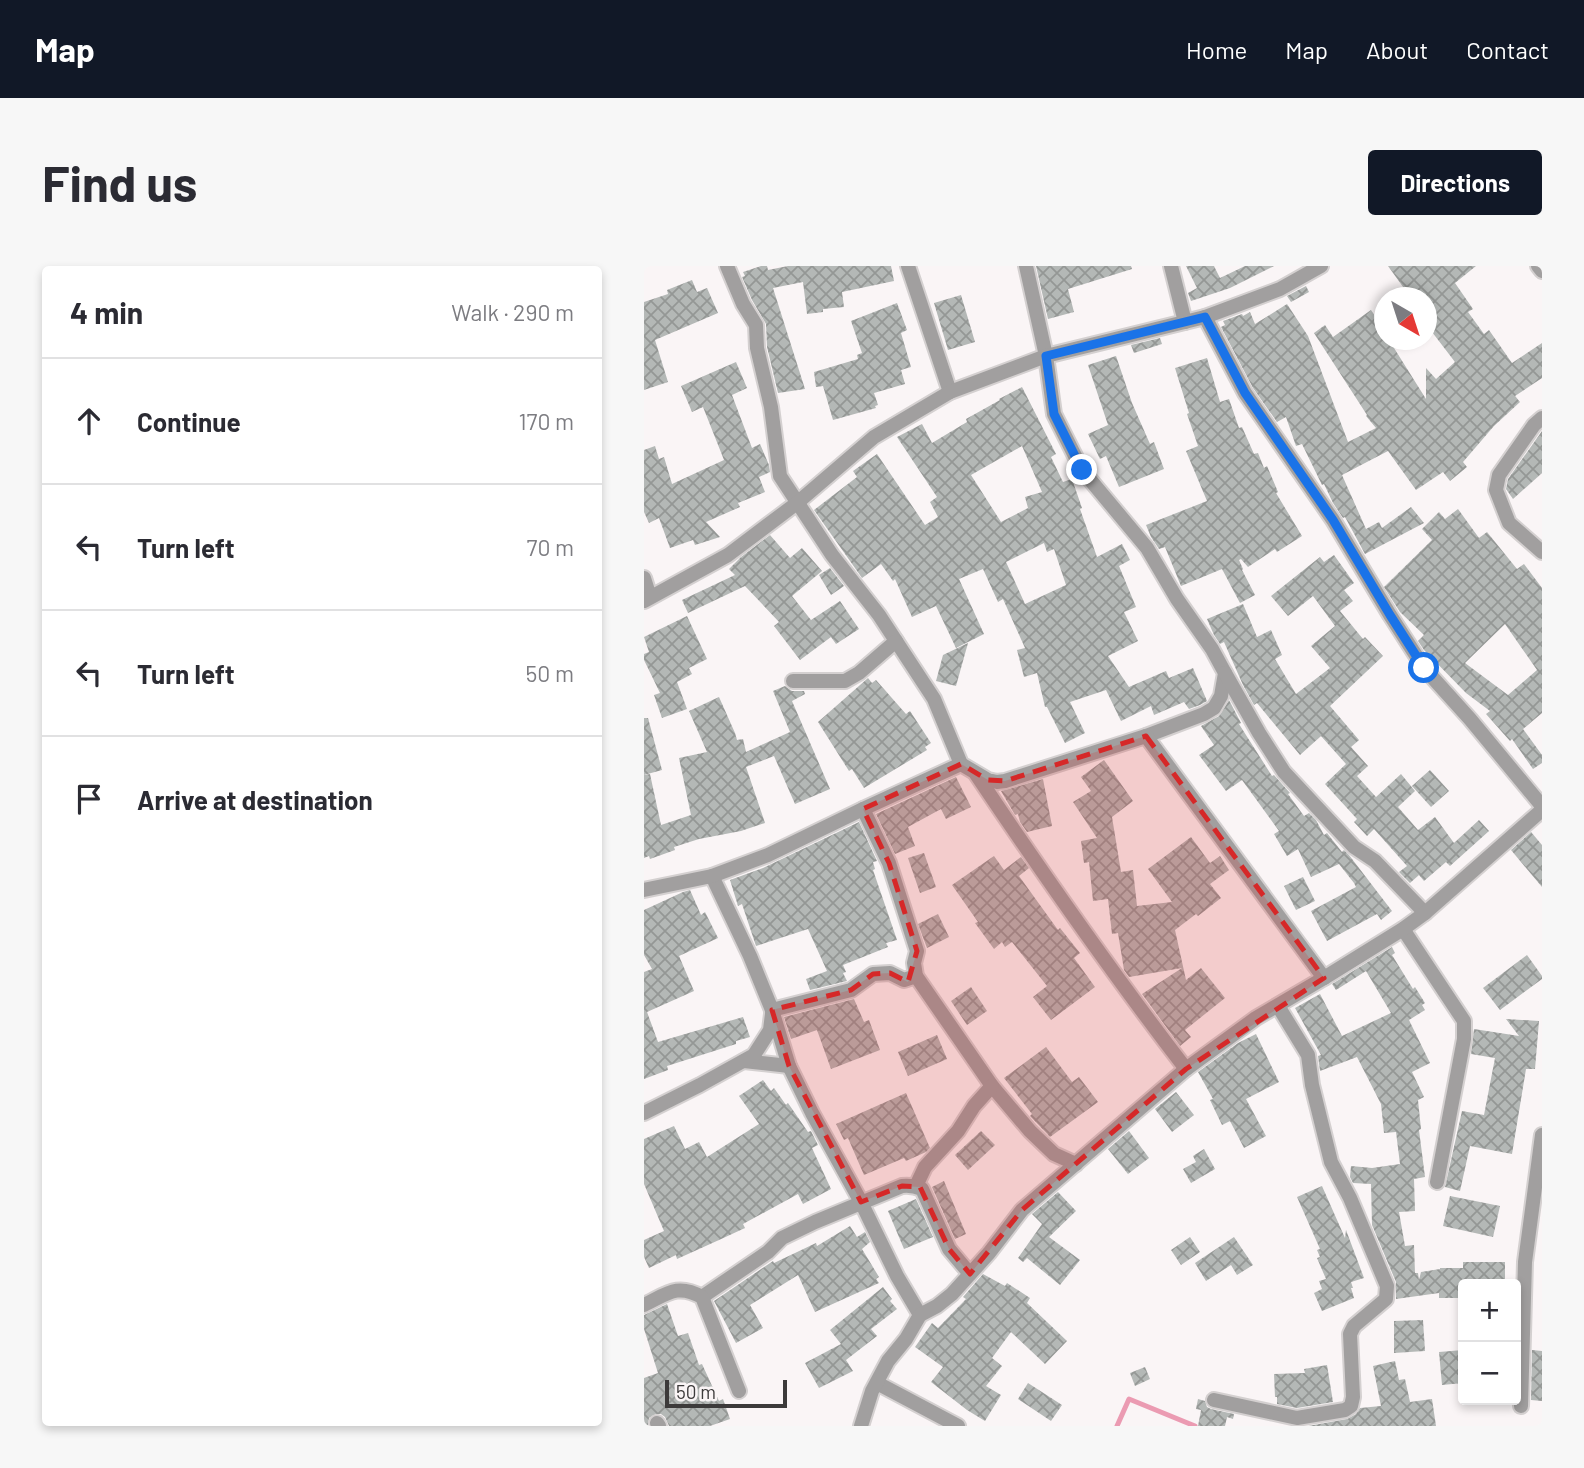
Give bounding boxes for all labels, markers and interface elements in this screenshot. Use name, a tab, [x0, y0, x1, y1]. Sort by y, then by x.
text: Map	[35, 29, 95, 69]
text: Home	[1186, 35, 1247, 64]
text: Map	[1285, 35, 1328, 64]
text: About	[1366, 35, 1428, 64]
text: Contact	[1466, 35, 1549, 64]
button: Directions	[1368, 150, 1542, 215]
text: Find us	[42, 153, 197, 212]
north arrow	[1374, 287, 1437, 350]
text: 4 min	[70, 294, 143, 330]
text: Walk · 290 m	[451, 298, 574, 326]
icon: ahead	[70, 402, 108, 440]
text: Continue	[137, 406, 241, 437]
text: 170 m	[518, 407, 574, 435]
route end	[1066, 454, 1097, 485]
icon: left	[70, 528, 108, 566]
text: Turn left	[137, 532, 235, 563]
text: 70 m	[527, 533, 574, 561]
route start	[1408, 652, 1439, 683]
icon: left	[70, 654, 108, 692]
text: Turn left	[137, 658, 235, 689]
text: 50 m	[526, 659, 574, 687]
icon: arrive	[70, 780, 108, 818]
text: Arrive at destination	[137, 784, 373, 815]
map controls	[1458, 1279, 1521, 1405]
button: +	[1458, 1279, 1521, 1342]
button: −	[1458, 1342, 1521, 1405]
scale bar	[665, 1377, 788, 1409]
text: 50 m	[676, 1380, 716, 1403]

